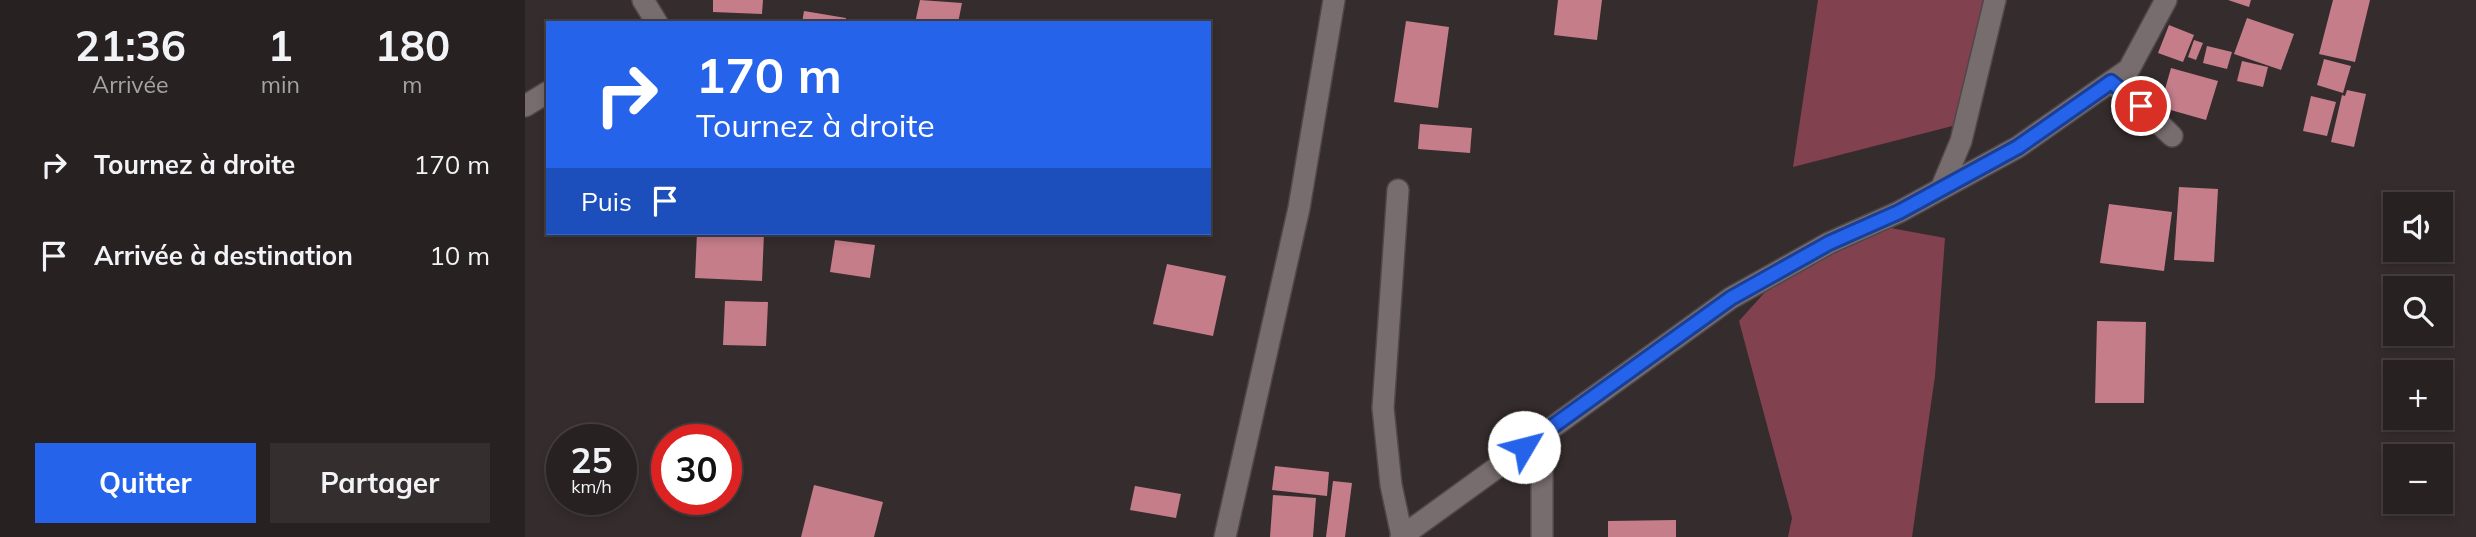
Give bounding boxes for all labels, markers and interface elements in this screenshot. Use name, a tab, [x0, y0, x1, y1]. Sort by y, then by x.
text: 21:36	[75, 19, 186, 72]
text: 1	[268, 19, 293, 72]
text: 180	[375, 19, 450, 72]
text: 170 m	[696, 44, 842, 105]
icon: right	[581, 49, 672, 140]
text: Arrivée	[92, 70, 168, 99]
text: min	[261, 70, 300, 99]
text: m	[402, 70, 423, 99]
pin	[2111, 76, 2171, 136]
icon: arrive	[2122, 87, 2160, 125]
text: Tournez à droite	[696, 105, 935, 145]
icon: right	[35, 146, 73, 184]
text: Tournez à droite	[94, 148, 295, 181]
text: 170 m	[414, 148, 490, 181]
icon: arrive	[646, 182, 684, 220]
text: Puis	[581, 185, 632, 218]
map controls	[2383, 192, 2453, 514]
button: sound	[2383, 192, 2453, 262]
icon: arrive	[35, 237, 73, 275]
text: Arrivée à destination	[94, 239, 353, 272]
text: 10 m	[429, 239, 490, 272]
button: search	[2383, 276, 2453, 346]
button: +	[2383, 360, 2453, 430]
position arrow	[1487, 410, 1561, 484]
speed limit sign: 30	[651, 424, 742, 515]
text: 25	[570, 438, 613, 482]
button: Quitter	[35, 443, 256, 523]
button: Partager	[270, 443, 490, 523]
button: −	[2383, 444, 2453, 514]
text: km/h	[571, 475, 612, 498]

